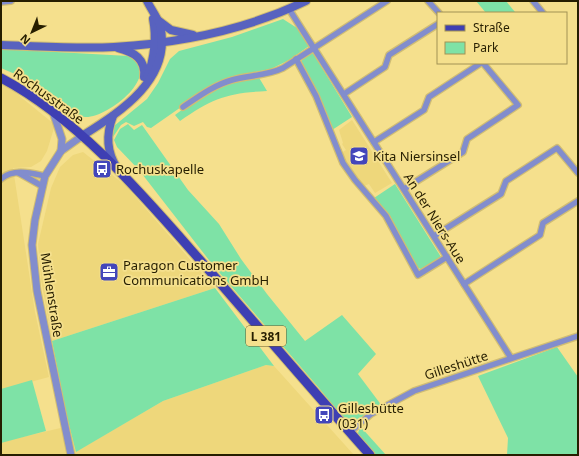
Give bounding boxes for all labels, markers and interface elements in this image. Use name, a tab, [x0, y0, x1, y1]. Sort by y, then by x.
north arrow	[12, 12, 52, 52]
legend	[437, 12, 567, 64]
text: Straße	[473, 19, 510, 36]
text: N	[16, 31, 33, 48]
text: Park	[473, 39, 499, 56]
street label: Rochusstraße	[10, 64, 88, 128]
school or university icon: Kita Niersinsel	[348, 145, 370, 167]
place label: Kita Niersinsel	[373, 147, 460, 165]
bus stop icon: Rochuskapelle	[91, 158, 113, 180]
place label: Rochuskapelle	[116, 160, 204, 178]
street label: An der Niers-Aue	[400, 169, 470, 267]
street label: Mühlenstraße	[36, 251, 68, 339]
place label: Paragon Customer Communications GmbH	[123, 256, 269, 289]
office icon: Paragon Customer Communications GmbH	[98, 261, 120, 283]
road number: L 381	[246, 326, 286, 346]
street label: Gilleshütte	[422, 346, 490, 384]
place label: Gilleshütte (031)	[338, 399, 404, 432]
bus stop icon: Gilleshütte (031)	[313, 404, 335, 426]

